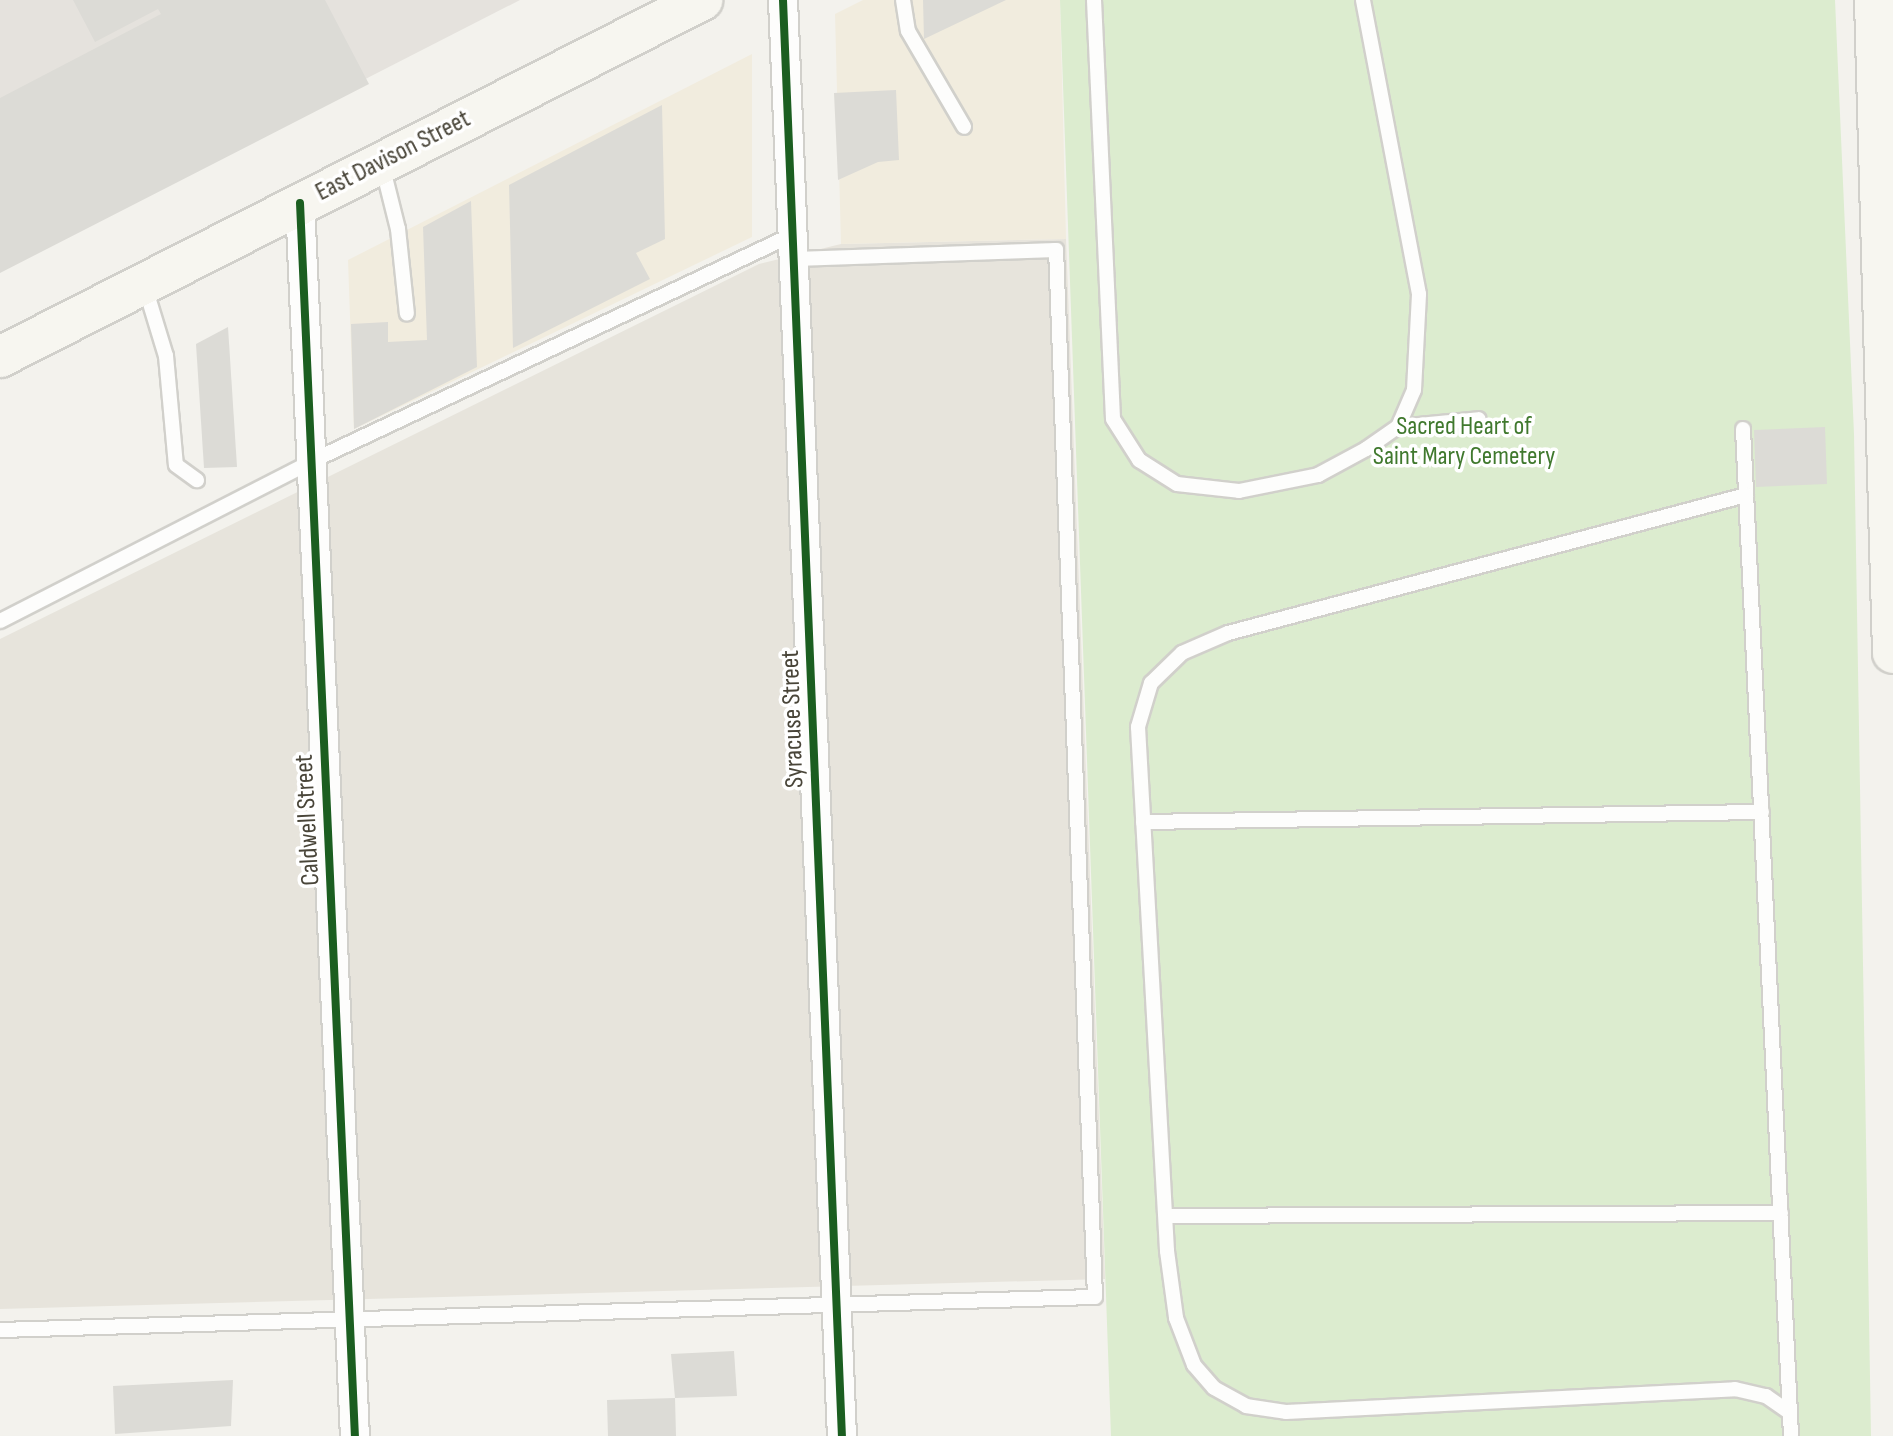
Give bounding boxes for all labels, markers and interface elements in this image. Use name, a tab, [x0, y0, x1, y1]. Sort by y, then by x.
street label: East Davison Street	[310, 104, 476, 208]
park label: Sacred Heart of Saint Mary Cemetery	[1373, 411, 1555, 472]
street label: Syracuse Street	[775, 649, 811, 789]
street label: Caldwell Street	[289, 754, 327, 886]

